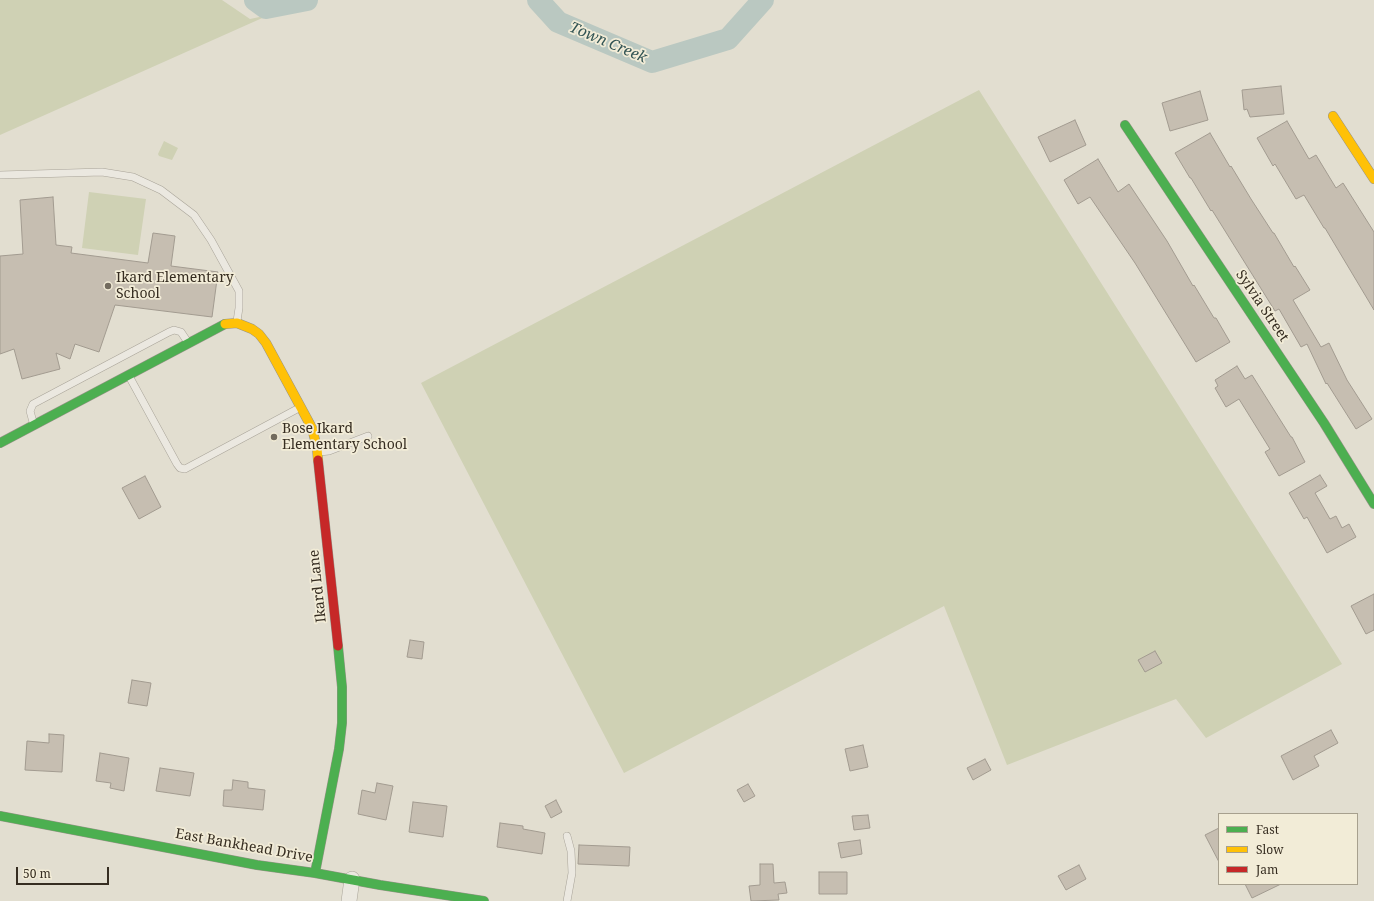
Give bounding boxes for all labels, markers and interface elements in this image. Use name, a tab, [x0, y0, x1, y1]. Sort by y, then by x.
water label: Town Creek	[567, 19, 649, 67]
street label: Sylvia Street	[1232, 267, 1292, 345]
place label: Ikard Elementary School	[116, 270, 234, 302]
marker: Ikard Elementary School	[103, 281, 113, 291]
place label: Bose Ikard Elementary School	[282, 421, 407, 454]
marker: Bose Ikard Elementary School	[269, 432, 279, 442]
street label: Ikard Lane	[306, 549, 330, 623]
legend	[1218, 813, 1358, 885]
text: Fast	[1256, 821, 1279, 838]
street label: East Bankhead Drive	[174, 826, 314, 866]
text: Slow	[1256, 841, 1284, 858]
scale bar	[18, 859, 111, 885]
text: Jam	[1256, 861, 1278, 878]
text: 50 m	[23, 865, 51, 882]

